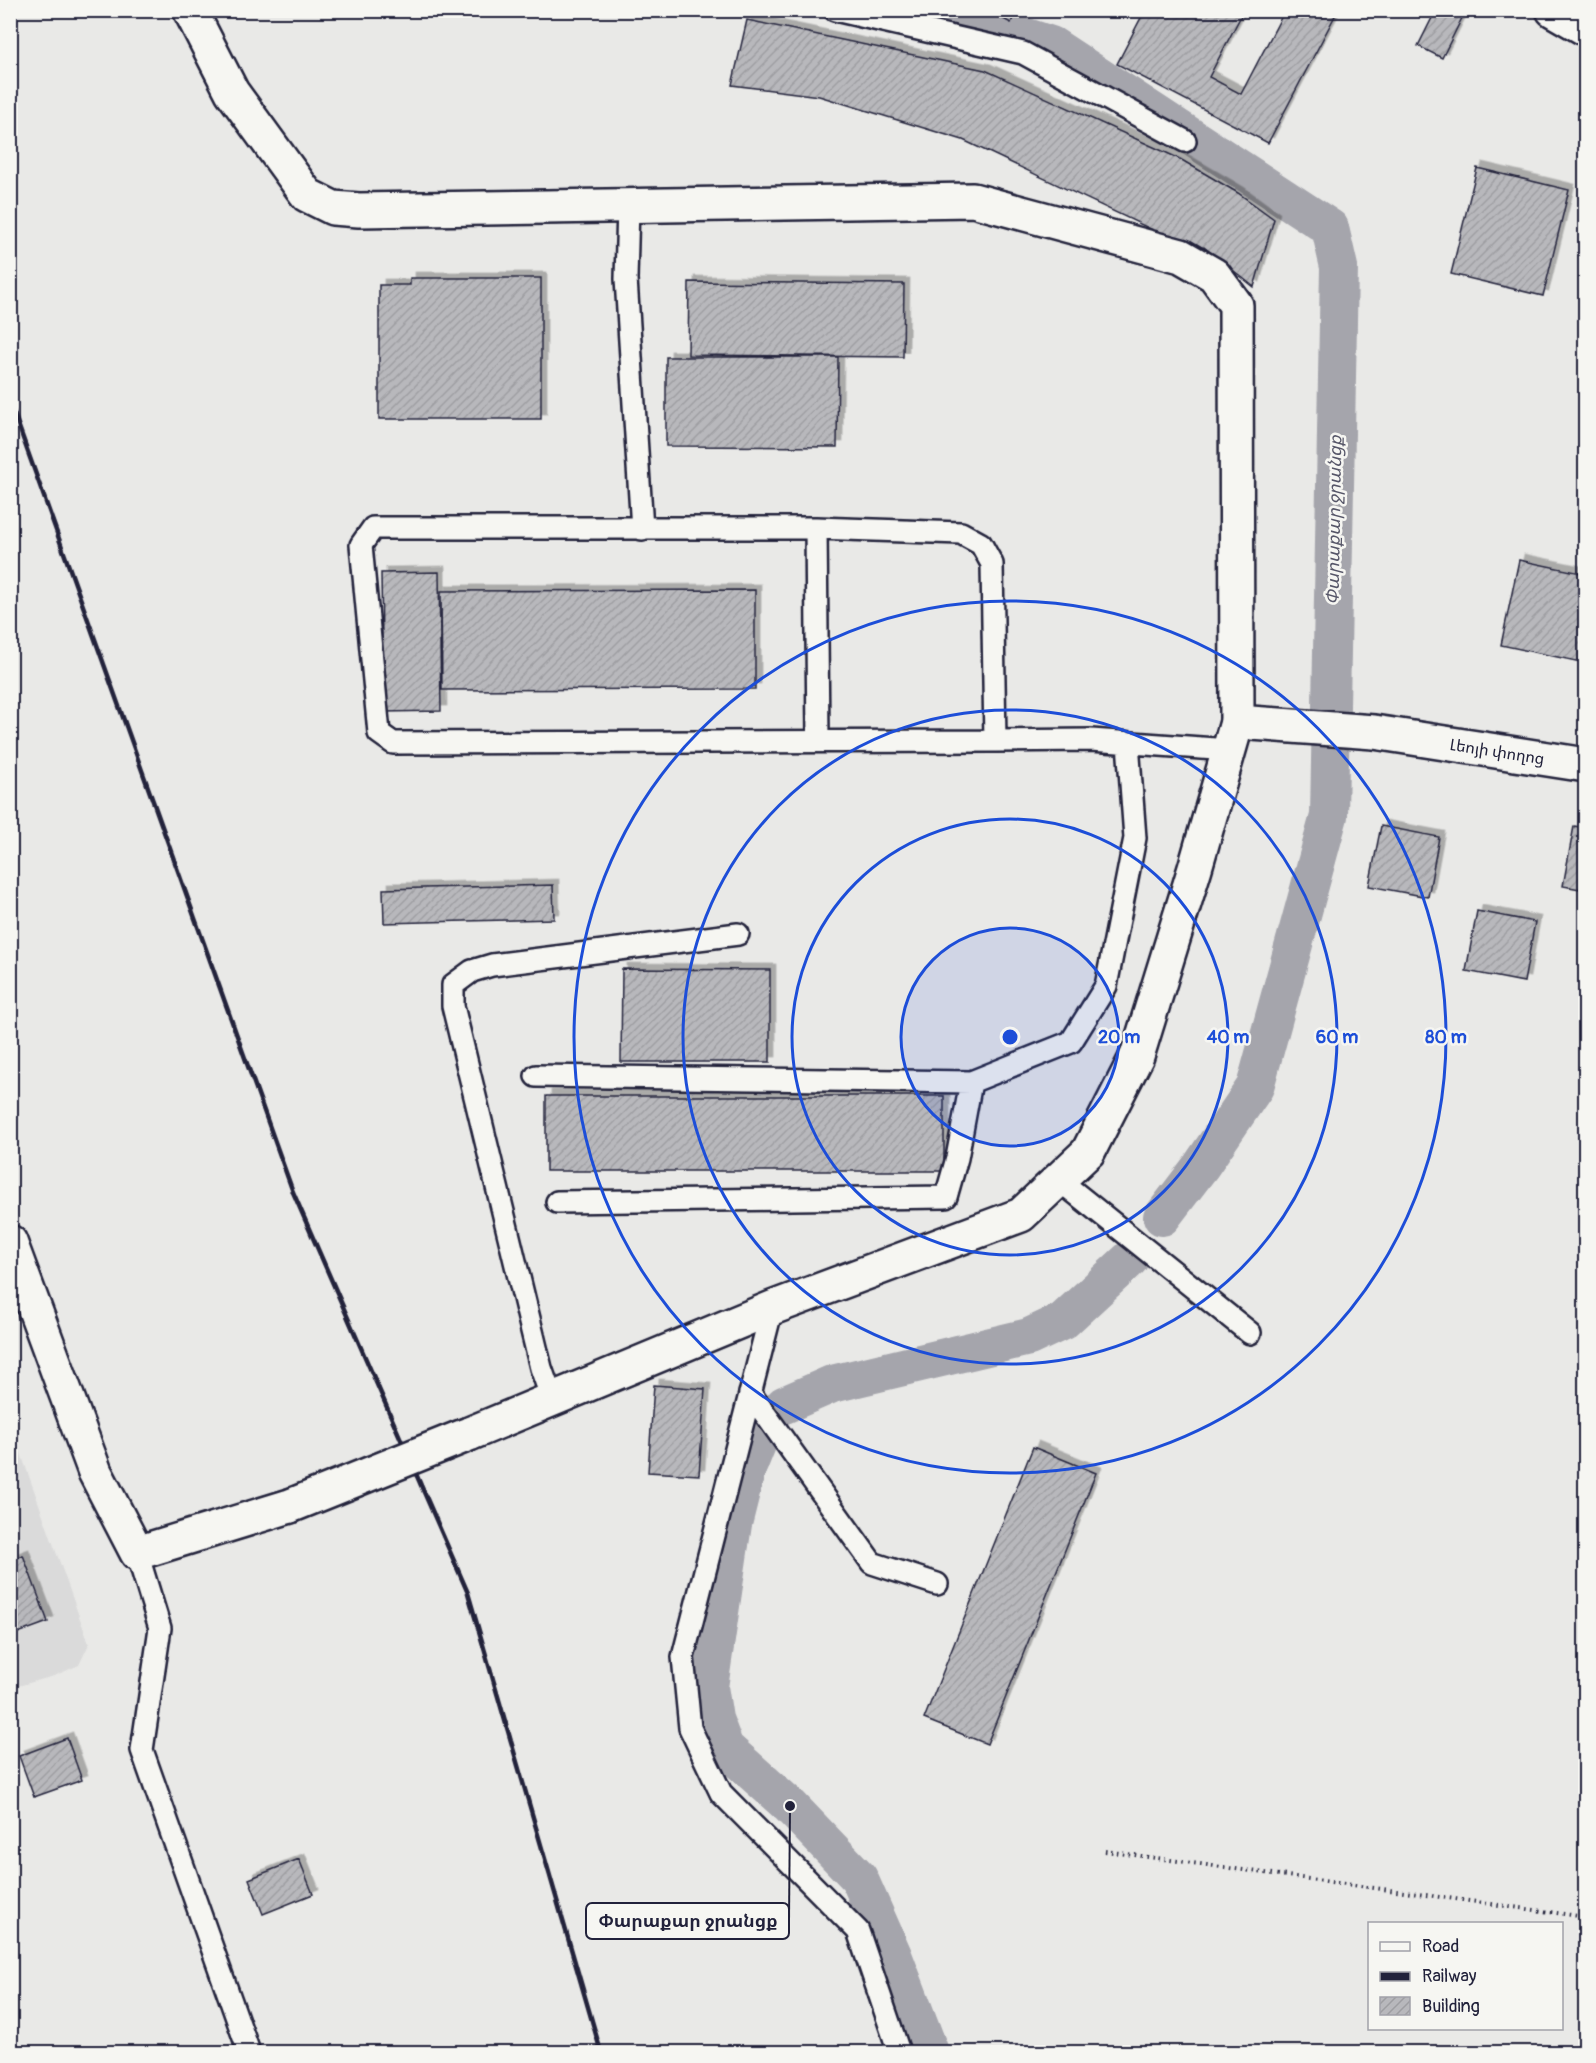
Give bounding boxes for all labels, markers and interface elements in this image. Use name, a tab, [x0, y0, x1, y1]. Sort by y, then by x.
water label: Փարաքար ջրանցք	[1322, 434, 1347, 605]
street label: Լեոյի փողոց	[1448, 735, 1546, 769]
text: 20 m	[1098, 1026, 1140, 1049]
text: 40 m	[1207, 1026, 1249, 1049]
text: 60 m	[1316, 1026, 1358, 1049]
text: 80 m	[1425, 1026, 1467, 1049]
centre of rings	[1000, 1027, 1020, 1047]
callout: Փարաքար ջրանցք	[586, 1903, 789, 1939]
text: Փարաքար ջրանցք	[598, 1910, 778, 1933]
legend	[1368, 1922, 1563, 2030]
text: Road	[1422, 1935, 1459, 1958]
text: Railway	[1422, 1965, 1477, 1988]
text: Building	[1422, 1995, 1480, 2018]

